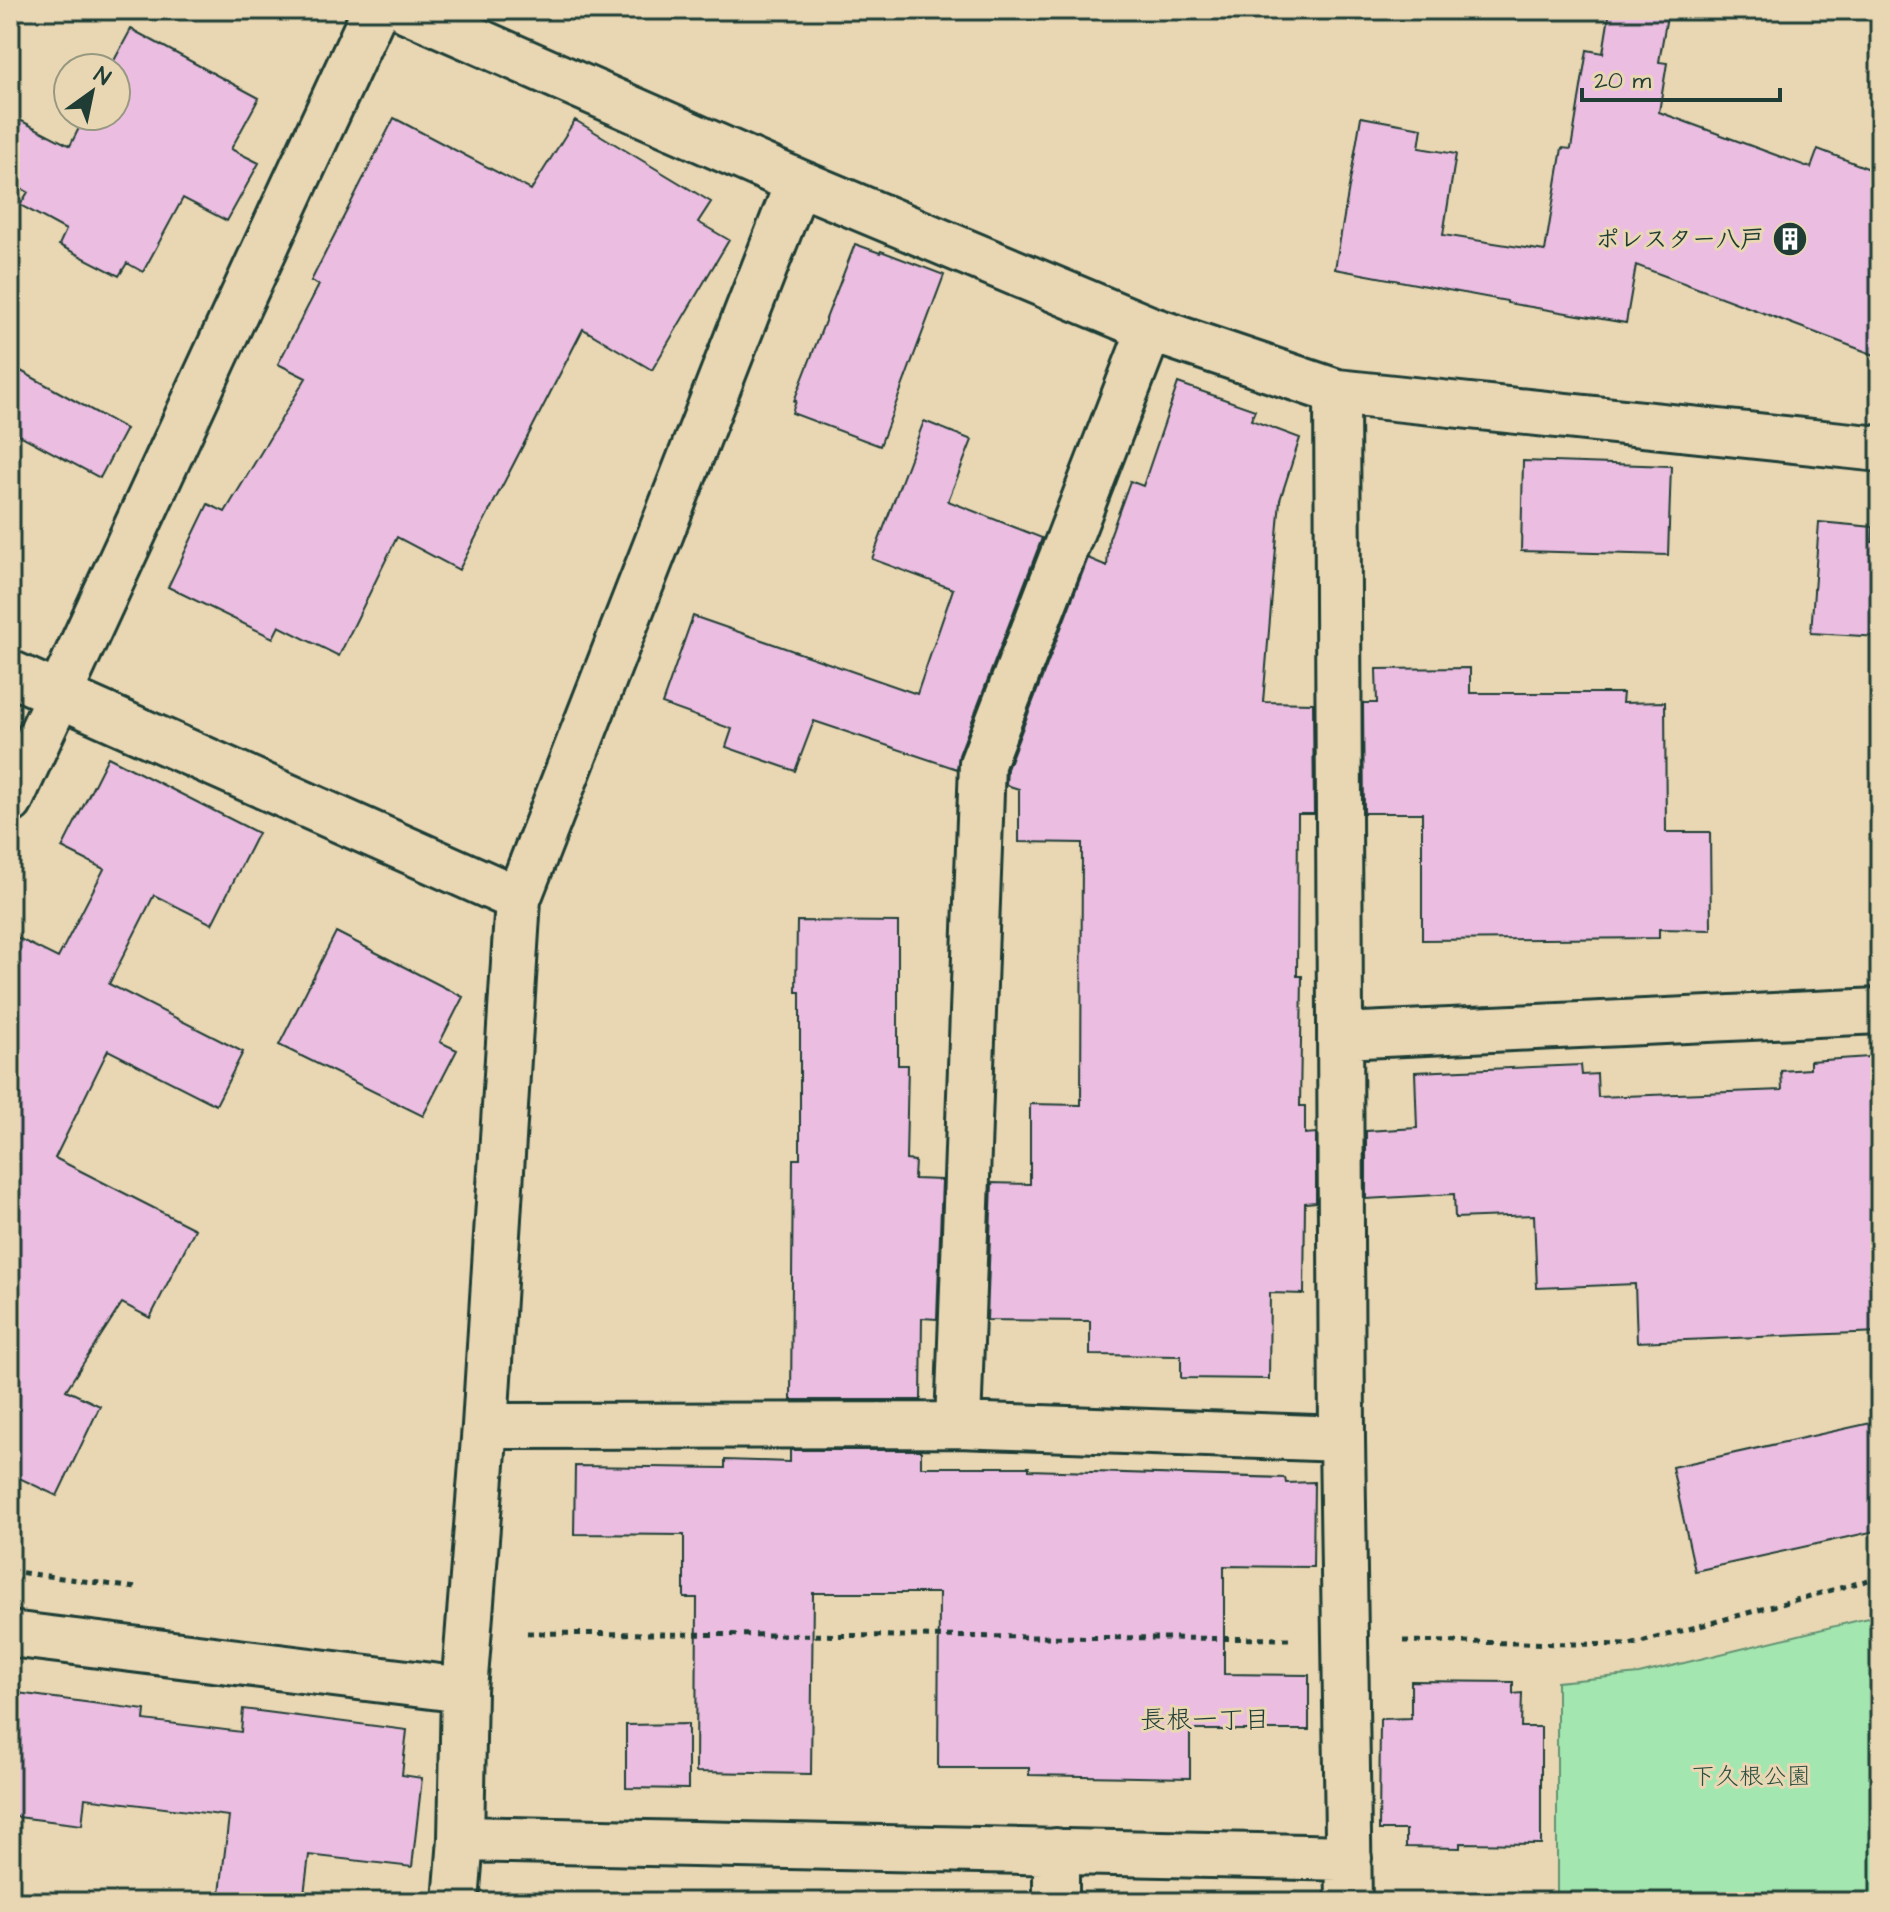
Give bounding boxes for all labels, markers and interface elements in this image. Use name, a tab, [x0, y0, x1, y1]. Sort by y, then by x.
north arrow	[52, 52, 132, 132]
scale bar	[1582, 52, 1780, 102]
text: N	[88, 60, 116, 93]
text: 20 m	[1594, 64, 1651, 98]
building icon: ポレスター八戸	[1771, 220, 1809, 258]
place label: ポレスター八戸	[1596, 223, 1764, 257]
district label: 長根一丁目	[1140, 1702, 1270, 1738]
park label: 下久根公園	[1691, 1760, 1811, 1794]

